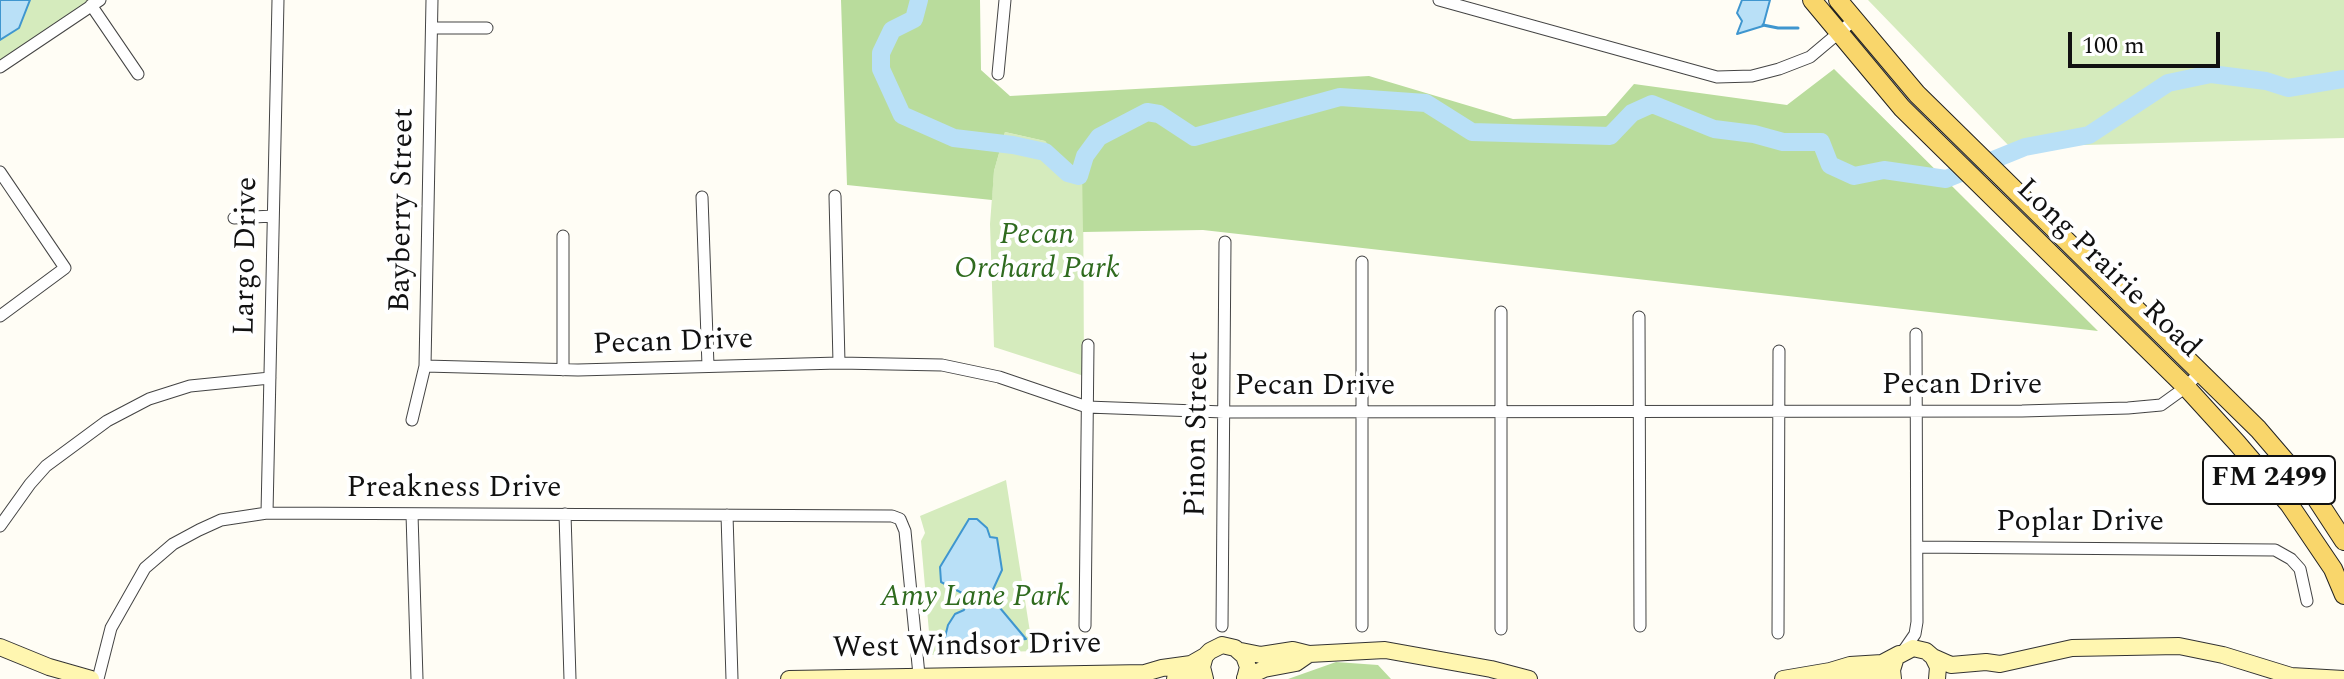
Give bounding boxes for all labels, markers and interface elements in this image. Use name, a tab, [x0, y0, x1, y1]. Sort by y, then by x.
scale bar	[2072, 16, 2224, 66]
text: 100 m	[2082, 28, 2145, 64]
street label: Bayberry Street	[384, 107, 424, 313]
street label: Long Prairie Road	[2007, 173, 2207, 367]
street label: Largo Drive	[229, 176, 267, 336]
park label: Pecan Orchard Park	[954, 219, 1120, 290]
street label: Pecan Drive	[592, 323, 754, 365]
street label: Pinon Street	[1180, 351, 1218, 517]
street label: Pecan Drive	[1882, 369, 2042, 405]
street label: Pecan Drive	[1235, 370, 1395, 406]
road number: FM 2499	[2203, 456, 2335, 504]
street label: Preakness Drive	[346, 472, 562, 508]
street label: Poplar Drive	[1996, 506, 2164, 542]
park label: Amy Lane Park	[880, 581, 1070, 617]
street label: West Windsor Drive	[832, 628, 1102, 668]

